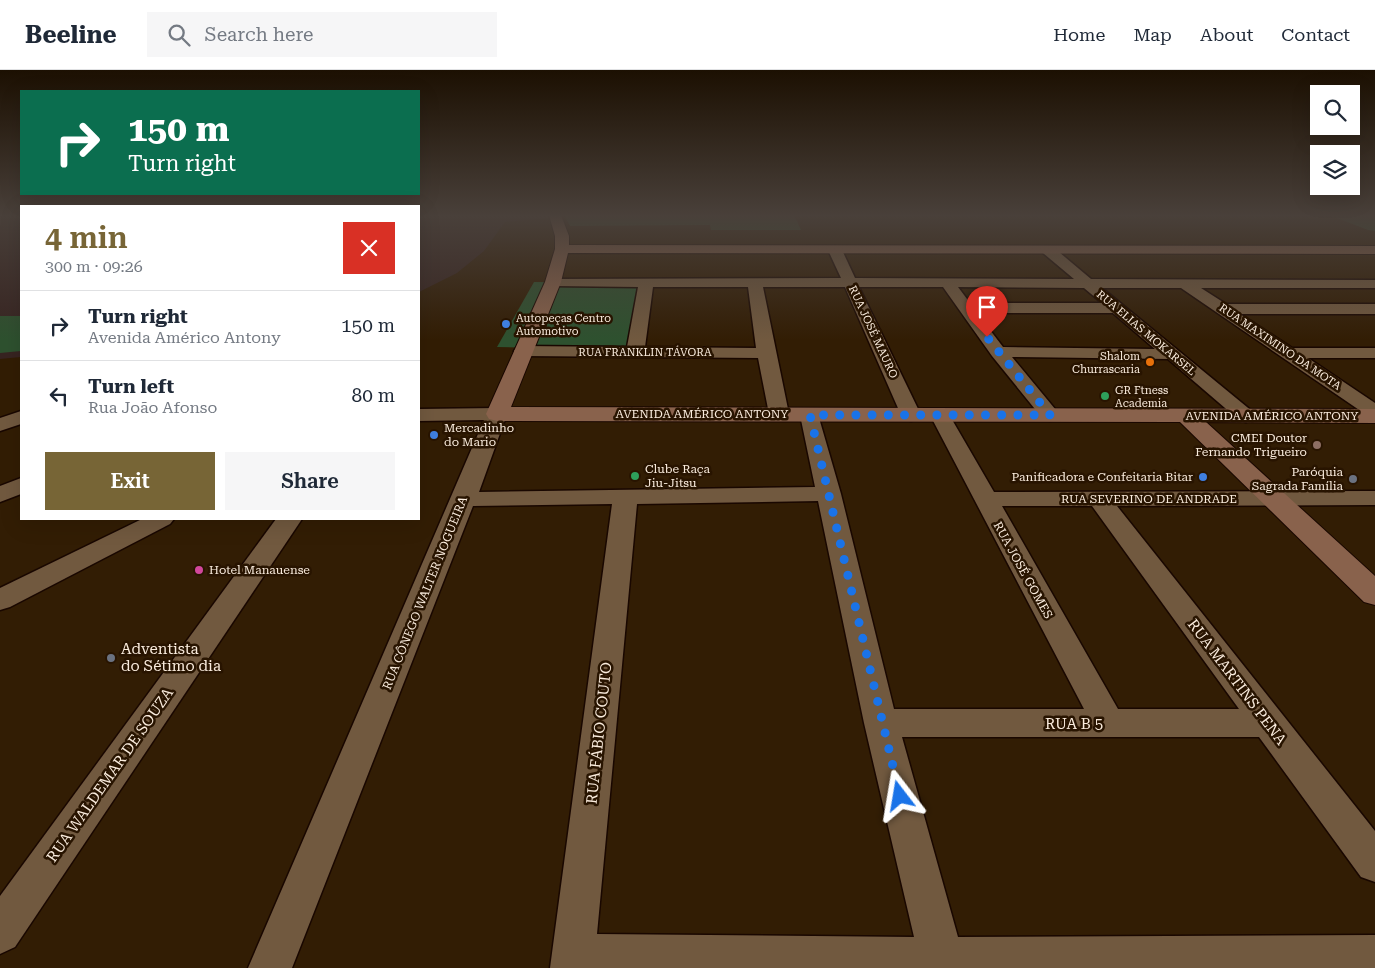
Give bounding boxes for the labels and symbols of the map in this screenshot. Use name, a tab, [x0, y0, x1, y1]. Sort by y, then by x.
street label: RUA JOSÉ MAURO	[846, 283, 901, 381]
pin	[966, 286, 1008, 337]
street label: RUA ELIAS MOKARSEL	[1094, 288, 1198, 378]
street label: RUA MAXIMINO DA MOTA	[1217, 301, 1344, 393]
place label: Autopeças Centro Automotivo	[516, 312, 611, 338]
marker: Autopeças Centro Automotivo	[500, 318, 512, 330]
street label: RUA FRANKLIN TÁVORA	[578, 345, 712, 359]
place label: Shalom Churrascaria	[1072, 350, 1140, 376]
marker: Shalom Churrascaria	[1144, 356, 1156, 368]
place label: GR Ftness Academia	[1115, 384, 1168, 410]
marker: GR Ftness Academia	[1099, 390, 1111, 402]
street label: AVENIDA AMÉRICO ANTONY	[616, 407, 789, 421]
street label: AVENIDA AMÉRICO ANTONY	[1186, 409, 1359, 423]
place label: Mercadinho do Mario	[444, 421, 514, 449]
marker: Mercadinho do Mario	[428, 429, 440, 441]
place label: CMEI Doutor Fernando Trigueiro	[1195, 431, 1307, 459]
marker: CMEI Doutor Fernando Trigueiro	[1311, 439, 1323, 451]
place label: Clube Raça Jiu-Jitsu	[645, 462, 710, 490]
place label: Paróquia Sagrada Família	[1252, 465, 1343, 493]
marker: Clube Raça Jiu-Jitsu	[629, 470, 641, 482]
place label: Panificadora e Confeitaria Bitar	[1012, 470, 1193, 484]
marker: Panificadora e Confeitaria Bitar	[1197, 471, 1209, 483]
marker: Paróquia Sagrada Família	[1347, 473, 1359, 485]
street label: RUA SEVERINO DE ANDRADE	[1061, 492, 1237, 506]
street label: RUA CÔNEGO WALTER NOGUEIRA	[380, 494, 471, 692]
street label: RUA JOSÉ GOMES	[991, 519, 1055, 621]
place label: Hotel Manauense	[209, 563, 310, 577]
marker: Hotel Manauense	[193, 564, 205, 576]
street label: RUA MARTINS PENA	[1184, 615, 1291, 749]
place label: Adventista do Sétimo dia	[121, 640, 221, 675]
marker: Adventista do Sétimo dia	[105, 652, 117, 664]
street label: RUA FÁBIO COUTO	[583, 661, 615, 805]
street label: RUA WALDEMAR DE SOUZA	[43, 684, 177, 866]
street label: RUA B 5	[1045, 715, 1103, 733]
position arrow	[873, 769, 925, 821]

